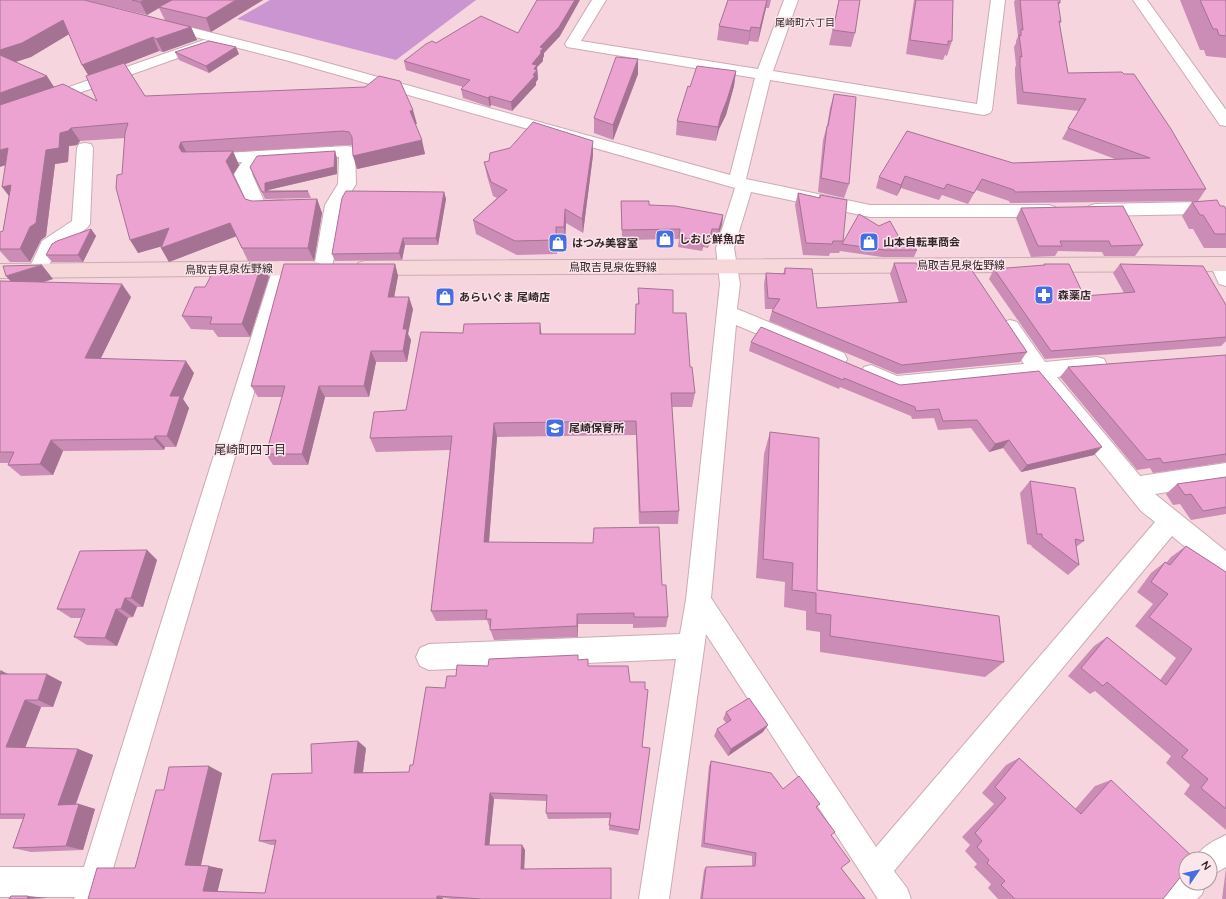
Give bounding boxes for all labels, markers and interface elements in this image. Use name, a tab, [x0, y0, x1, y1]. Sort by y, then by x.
district label: 尾崎町六丁目	[775, 16, 835, 29]
shop icon: しおじ鮮魚店	[654, 228, 676, 250]
shop icon: 山本自転車商会	[858, 231, 880, 253]
shop icon: はつみ美容室	[547, 232, 569, 254]
place label: しおじ鮮魚店	[679, 232, 745, 246]
place label: 山本自転車商会	[883, 235, 960, 249]
place label: はつみ美容室	[572, 236, 638, 250]
street label: 鳥取吉見泉佐野線	[917, 258, 1005, 272]
street label: 鳥取吉見泉佐野線	[569, 260, 657, 274]
street label: 鳥取吉見泉佐野線	[185, 261, 273, 277]
pharmacy icon: 森薬店	[1033, 284, 1055, 306]
shop icon: あらいぐま 尾崎店	[434, 286, 456, 308]
place label: 森薬店	[1058, 288, 1091, 302]
place label: あらいぐま 尾崎店	[459, 290, 550, 304]
school or university icon: 尾崎保育所	[544, 417, 566, 439]
place label: 尾崎保育所	[569, 421, 624, 435]
district label: 尾崎町四丁目	[214, 442, 286, 457]
north arrow	[1178, 851, 1218, 891]
text: N	[1198, 858, 1214, 873]

